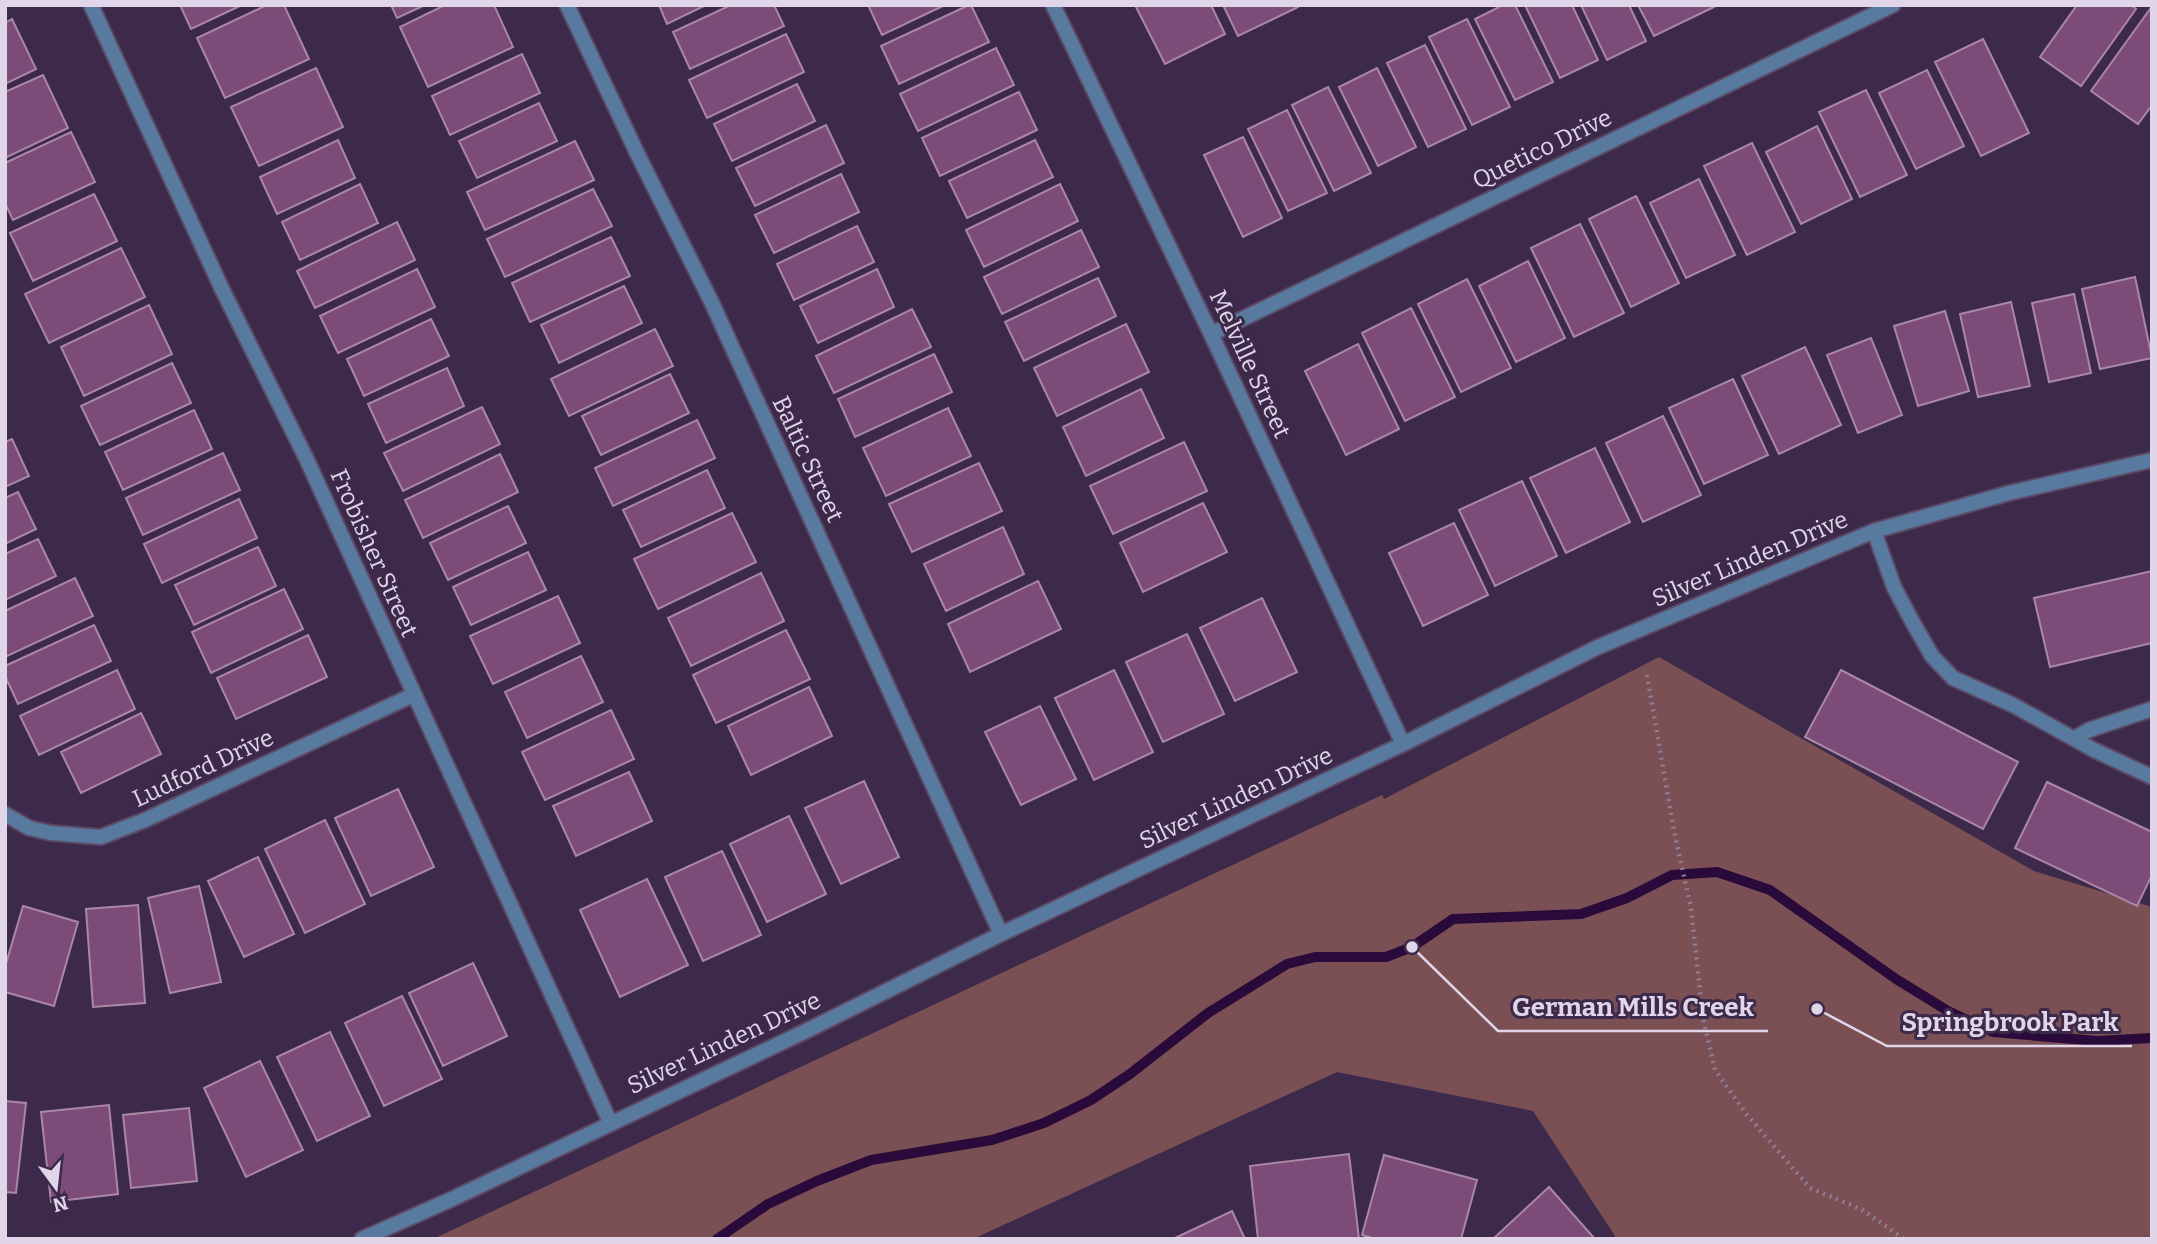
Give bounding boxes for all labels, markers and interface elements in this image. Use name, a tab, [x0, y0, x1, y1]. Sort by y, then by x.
street label: Quetico Drive	[1468, 103, 1616, 195]
street label: Melville Street	[1204, 286, 1297, 443]
street label: Baltic Street	[767, 392, 849, 527]
street label: Frobisher Street	[324, 465, 424, 642]
street label: Silver Linden Drive	[1648, 505, 1852, 613]
street label: Ludford Drive	[128, 723, 278, 813]
street label: Silver Linden Drive	[1135, 741, 1337, 855]
callout: German Mills Creek	[1498, 984, 1768, 1031]
street label: Silver Linden Drive	[623, 986, 825, 1100]
text: German Mills Creek	[1512, 992, 1755, 1023]
callout: Springbrook Park	[1887, 999, 2132, 1046]
text: Springbrook Park	[1901, 1007, 2119, 1038]
north arrow	[21, 1153, 91, 1223]
text: N	[50, 1191, 70, 1217]

